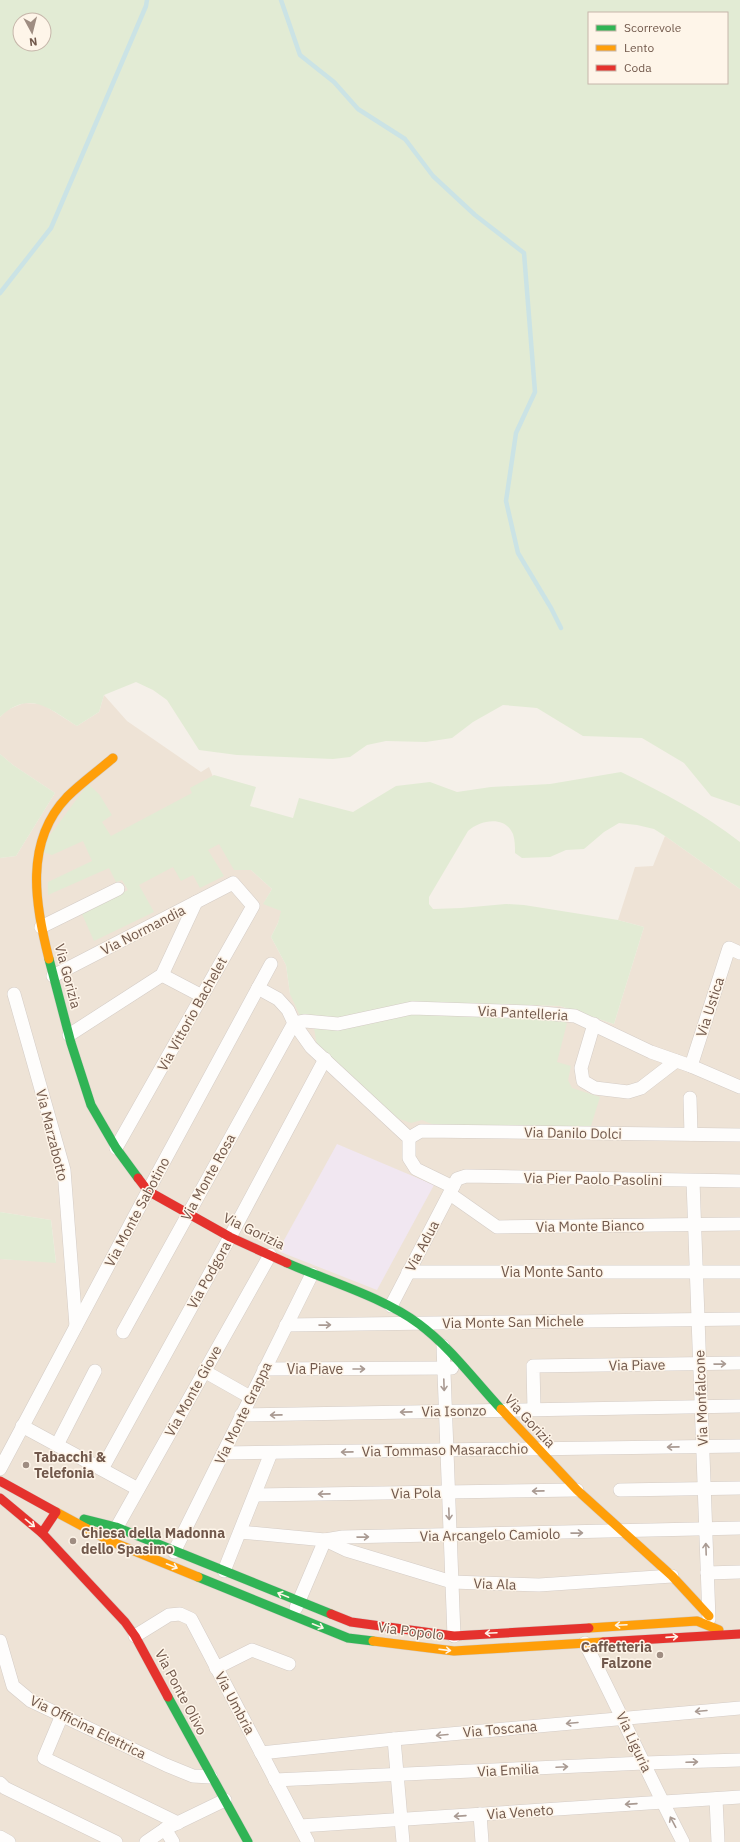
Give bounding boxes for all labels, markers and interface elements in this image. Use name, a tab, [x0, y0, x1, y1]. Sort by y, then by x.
north arrow	[12, 12, 52, 52]
legend	[588, 12, 728, 84]
text: Scorrevole	[624, 20, 682, 35]
text: N	[28, 34, 38, 49]
text: Lento	[624, 40, 654, 55]
text: Coda	[624, 60, 652, 75]
street label: Via Normandia	[98, 901, 189, 959]
street label: Via Gorizia	[51, 942, 85, 1011]
street label: Via Vittorio Bachelet	[153, 954, 231, 1074]
street label: Via Ustica	[692, 974, 728, 1039]
street label: Via Pantelleria	[477, 1002, 569, 1024]
street label: Via Marzabotto	[32, 1087, 72, 1183]
street label: Via Danilo Dolci	[524, 1123, 622, 1143]
street label: Via Monte Rosa	[177, 1130, 240, 1224]
street label: Via Monte Sabotino	[101, 1154, 174, 1270]
street label: Via Pier Paolo Pasolini	[523, 1169, 663, 1189]
street label: Via Gorizia	[220, 1208, 288, 1254]
street label: Via Monte Bianco	[536, 1216, 645, 1236]
street label: Via Adua	[401, 1217, 443, 1275]
street label: Via Podgora	[183, 1238, 235, 1312]
street label: Via Monte Santo	[501, 1263, 603, 1281]
street label: Via Monte San Michele	[442, 1312, 584, 1332]
one-way arrow	[318, 1321, 331, 1329]
street label: Via Monte Giove	[161, 1342, 226, 1440]
street label: Via Monfalcone	[690, 1349, 712, 1446]
street label: Via Piave	[609, 1356, 666, 1374]
street label: Via Monte Grappa	[210, 1358, 276, 1467]
street label: Via Piave	[287, 1360, 344, 1378]
one-way arrow	[713, 1360, 726, 1368]
one-way arrow	[352, 1365, 365, 1373]
one-way arrow	[441, 1378, 448, 1391]
street label: Via Gorizia	[501, 1391, 560, 1452]
street label: Via Isonzo	[421, 1401, 487, 1421]
one-way arrow	[400, 1408, 413, 1416]
one-way arrow	[270, 1411, 283, 1418]
street label: Via Tommaso Masaracchio	[362, 1440, 529, 1460]
one-way arrow	[667, 1443, 680, 1451]
place label: Tabacchi & Telefonia	[34, 1448, 107, 1482]
one-way arrow	[341, 1448, 354, 1456]
marker: Tabacchi & Telefonia	[21, 1460, 31, 1470]
street label: Via Pola	[391, 1484, 442, 1502]
one-way arrow	[532, 1487, 545, 1495]
one-way arrow	[318, 1490, 331, 1498]
one-way arrow	[446, 1507, 453, 1520]
one-way arrow	[25, 1518, 36, 1527]
place label: Chiesa della Madonna dello Spasimo	[81, 1524, 225, 1558]
street label: Via Arcangelo Camiolo	[420, 1525, 561, 1545]
one-way arrow	[570, 1529, 583, 1537]
one-way arrow	[356, 1533, 369, 1541]
marker: Chiesa della Madonna dello Spasimo	[68, 1536, 78, 1546]
one-way arrow	[702, 1543, 710, 1556]
one-way arrow	[165, 1563, 177, 1571]
street label: Via Ala	[473, 1574, 517, 1594]
one-way arrow	[278, 1590, 290, 1598]
street label: Via Popolo	[377, 1618, 445, 1644]
one-way arrow	[312, 1622, 324, 1630]
one-way arrow	[615, 1622, 628, 1629]
one-way arrow	[485, 1630, 498, 1637]
one-way arrow	[665, 1634, 678, 1641]
place label: Caffetteria Falzone	[581, 1638, 652, 1672]
street label: Via Ponte Olivo	[151, 1646, 211, 1738]
one-way arrow	[438, 1646, 451, 1654]
marker: Caffetteria Falzone	[655, 1650, 665, 1660]
street label: Via Umbria	[211, 1668, 259, 1738]
street label: Via Officina Elettrica	[27, 1691, 149, 1763]
one-way arrow	[695, 1708, 708, 1715]
street label: Via Liguria	[612, 1709, 656, 1776]
street label: Via Toscana	[462, 1717, 538, 1741]
one-way arrow	[566, 1719, 579, 1726]
one-way arrow	[436, 1731, 449, 1738]
one-way arrow	[685, 1758, 698, 1766]
street label: Via Emilia	[477, 1759, 540, 1781]
one-way arrow	[555, 1764, 568, 1771]
street label: Via Veneto	[486, 1801, 554, 1823]
one-way arrow	[625, 1801, 638, 1808]
one-way arrow	[454, 1812, 467, 1819]
one-way arrow	[668, 1816, 676, 1828]

